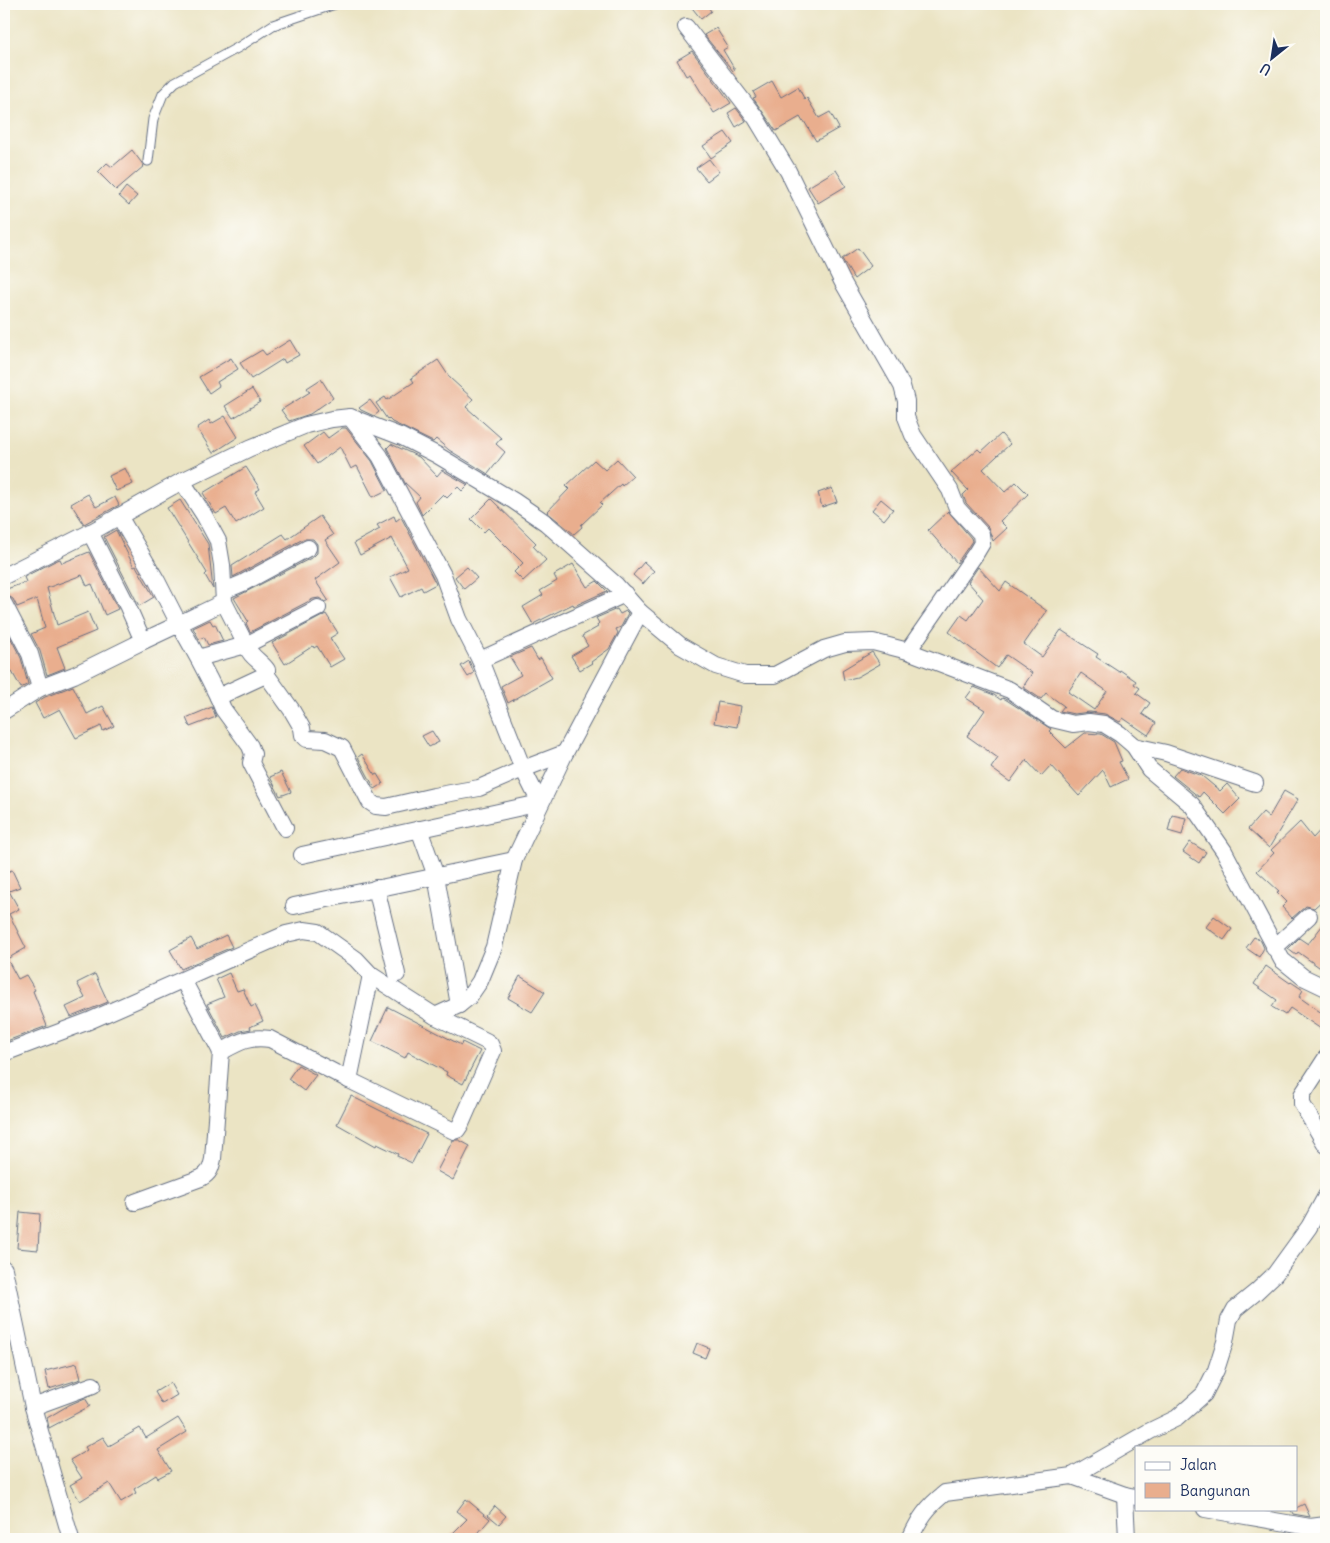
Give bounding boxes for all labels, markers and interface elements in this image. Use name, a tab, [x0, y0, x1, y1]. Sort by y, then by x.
north arrow	[1248, 32, 1298, 82]
text: U	[1257, 59, 1274, 79]
legend	[1135, 1446, 1298, 1510]
text: Jalan	[1180, 1455, 1217, 1474]
text: Bangunan	[1180, 1481, 1250, 1500]

